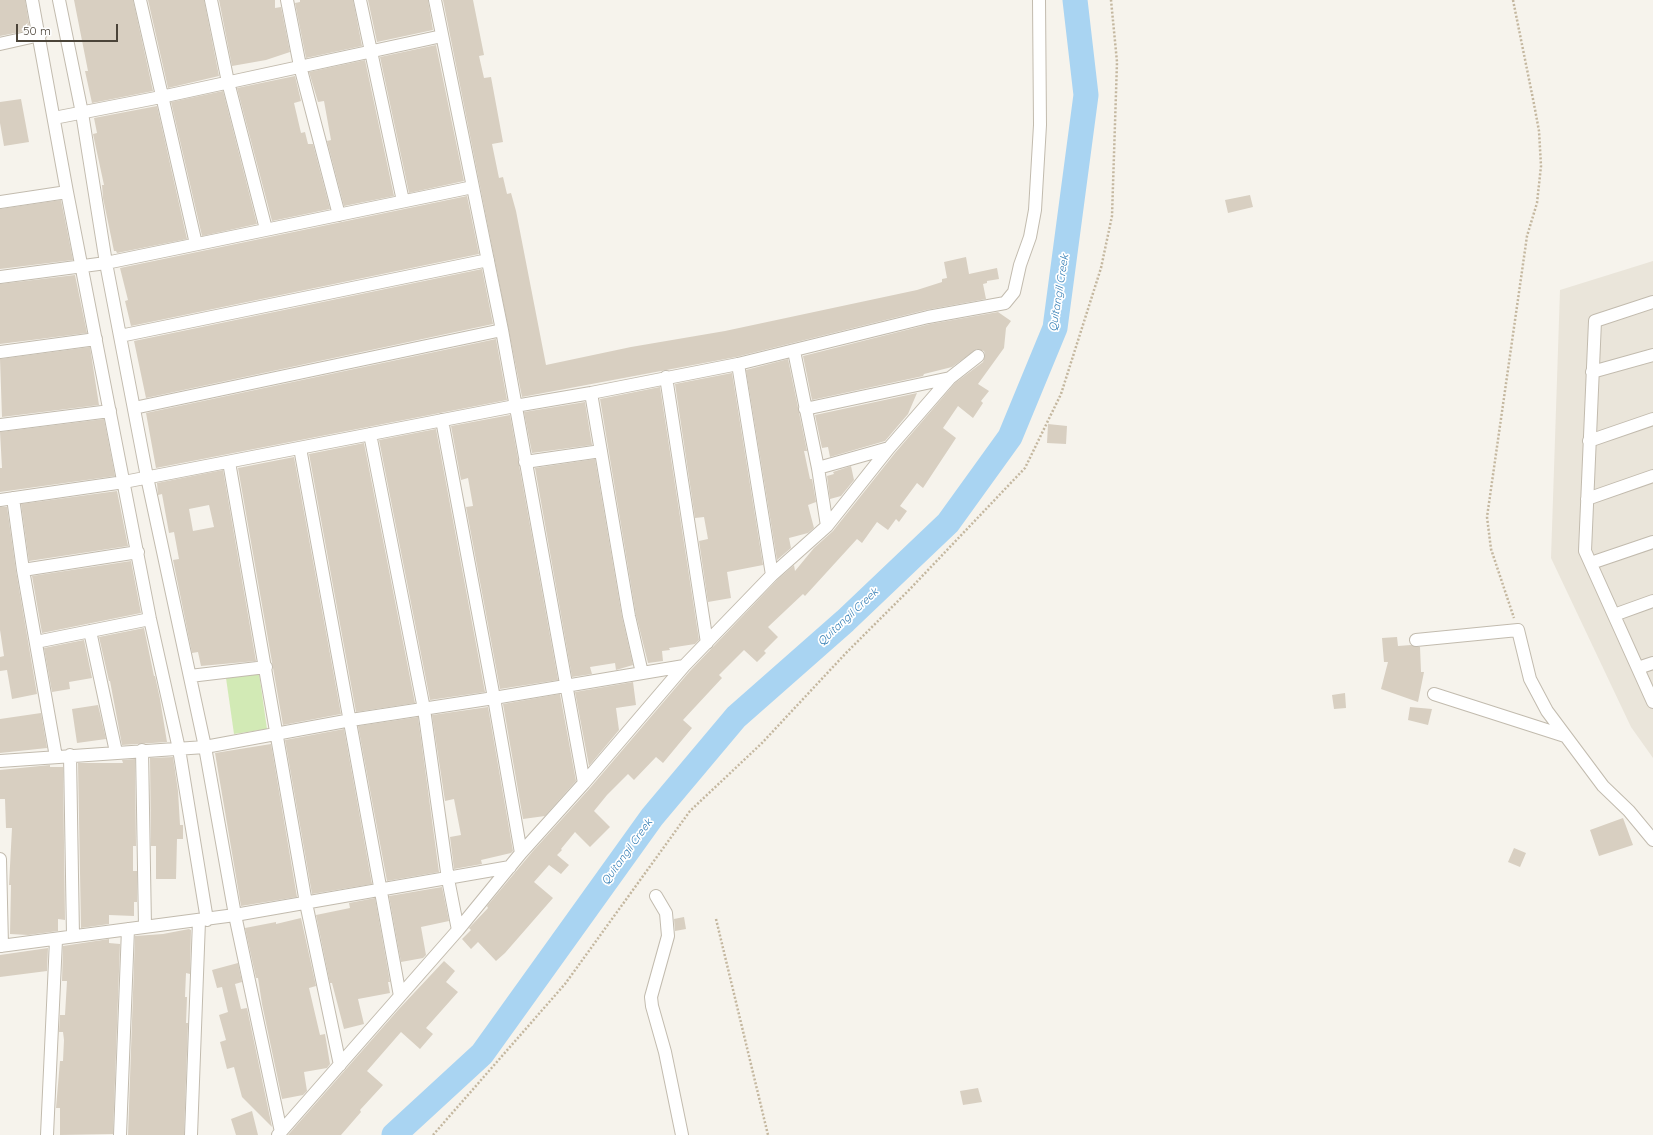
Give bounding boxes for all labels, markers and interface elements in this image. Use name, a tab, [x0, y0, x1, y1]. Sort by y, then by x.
scale bar	[18, 16, 120, 42]
text: 50 m	[23, 23, 51, 38]
water label: Quitangil Creek	[1046, 253, 1072, 333]
water label: Quitangil Creek	[815, 586, 881, 648]
water label: Quitangil Creek	[599, 817, 655, 887]

